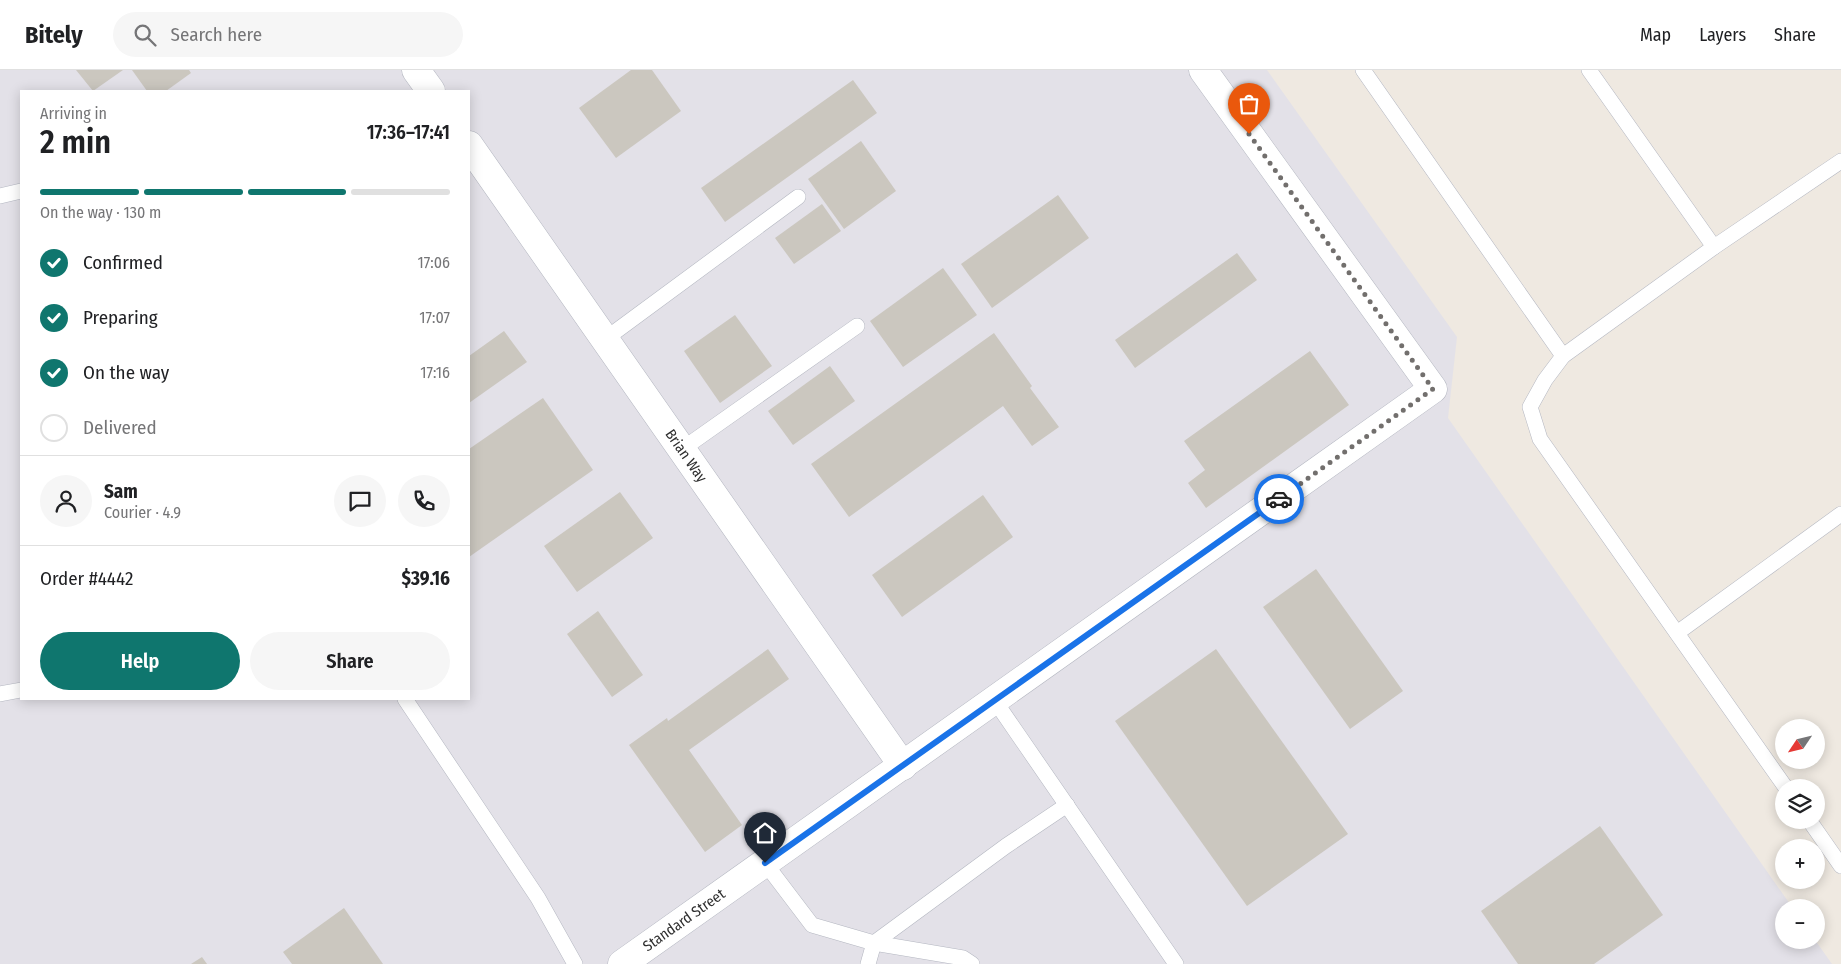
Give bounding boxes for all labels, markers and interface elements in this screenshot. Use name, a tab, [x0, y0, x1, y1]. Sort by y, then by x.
search box	[113, 12, 463, 57]
text: Bitely	[25, 21, 83, 49]
icon: search	[131, 21, 159, 49]
text: Search here	[171, 23, 262, 46]
text: Map	[1640, 24, 1671, 46]
text: Layers	[1699, 24, 1746, 46]
text: Share	[1774, 24, 1816, 46]
pin	[1228, 83, 1270, 134]
icon: bag	[1235, 90, 1263, 118]
text: Arriving in	[40, 104, 107, 123]
text: 17:36–17:41	[367, 121, 450, 144]
text: 2 min	[40, 123, 111, 161]
text: On the way · 130 m	[40, 203, 161, 222]
icon: check	[40, 249, 68, 277]
text: Confirmed	[83, 251, 163, 274]
text: 17:06	[418, 253, 450, 272]
icon: check	[40, 304, 68, 332]
text: Preparing	[83, 306, 158, 329]
text: 17:07	[419, 308, 450, 327]
icon: check	[40, 359, 68, 387]
text: On the way	[83, 361, 169, 384]
text: 17:16	[420, 363, 450, 382]
text: Delivered	[83, 416, 157, 439]
street label: Brian Way	[661, 426, 711, 486]
courier	[1254, 474, 1304, 524]
button: person	[40, 475, 92, 527]
button: chat	[334, 475, 386, 527]
button: phone	[398, 475, 450, 527]
text: Sam	[104, 480, 138, 503]
icon: car	[1265, 485, 1293, 513]
text: Courier · 4.9	[104, 503, 181, 522]
text: Order #4442	[40, 567, 133, 590]
text: $39.16	[401, 567, 450, 590]
button: Help	[40, 632, 240, 690]
button: Share	[250, 632, 450, 690]
north arrow	[1775, 719, 1825, 769]
map controls	[1775, 719, 1825, 949]
button: layers	[1775, 779, 1825, 829]
pin	[744, 812, 786, 863]
icon: home	[751, 819, 779, 847]
button: +	[1775, 839, 1825, 889]
street label: Standard Street	[640, 885, 729, 955]
button: −	[1775, 899, 1825, 949]

